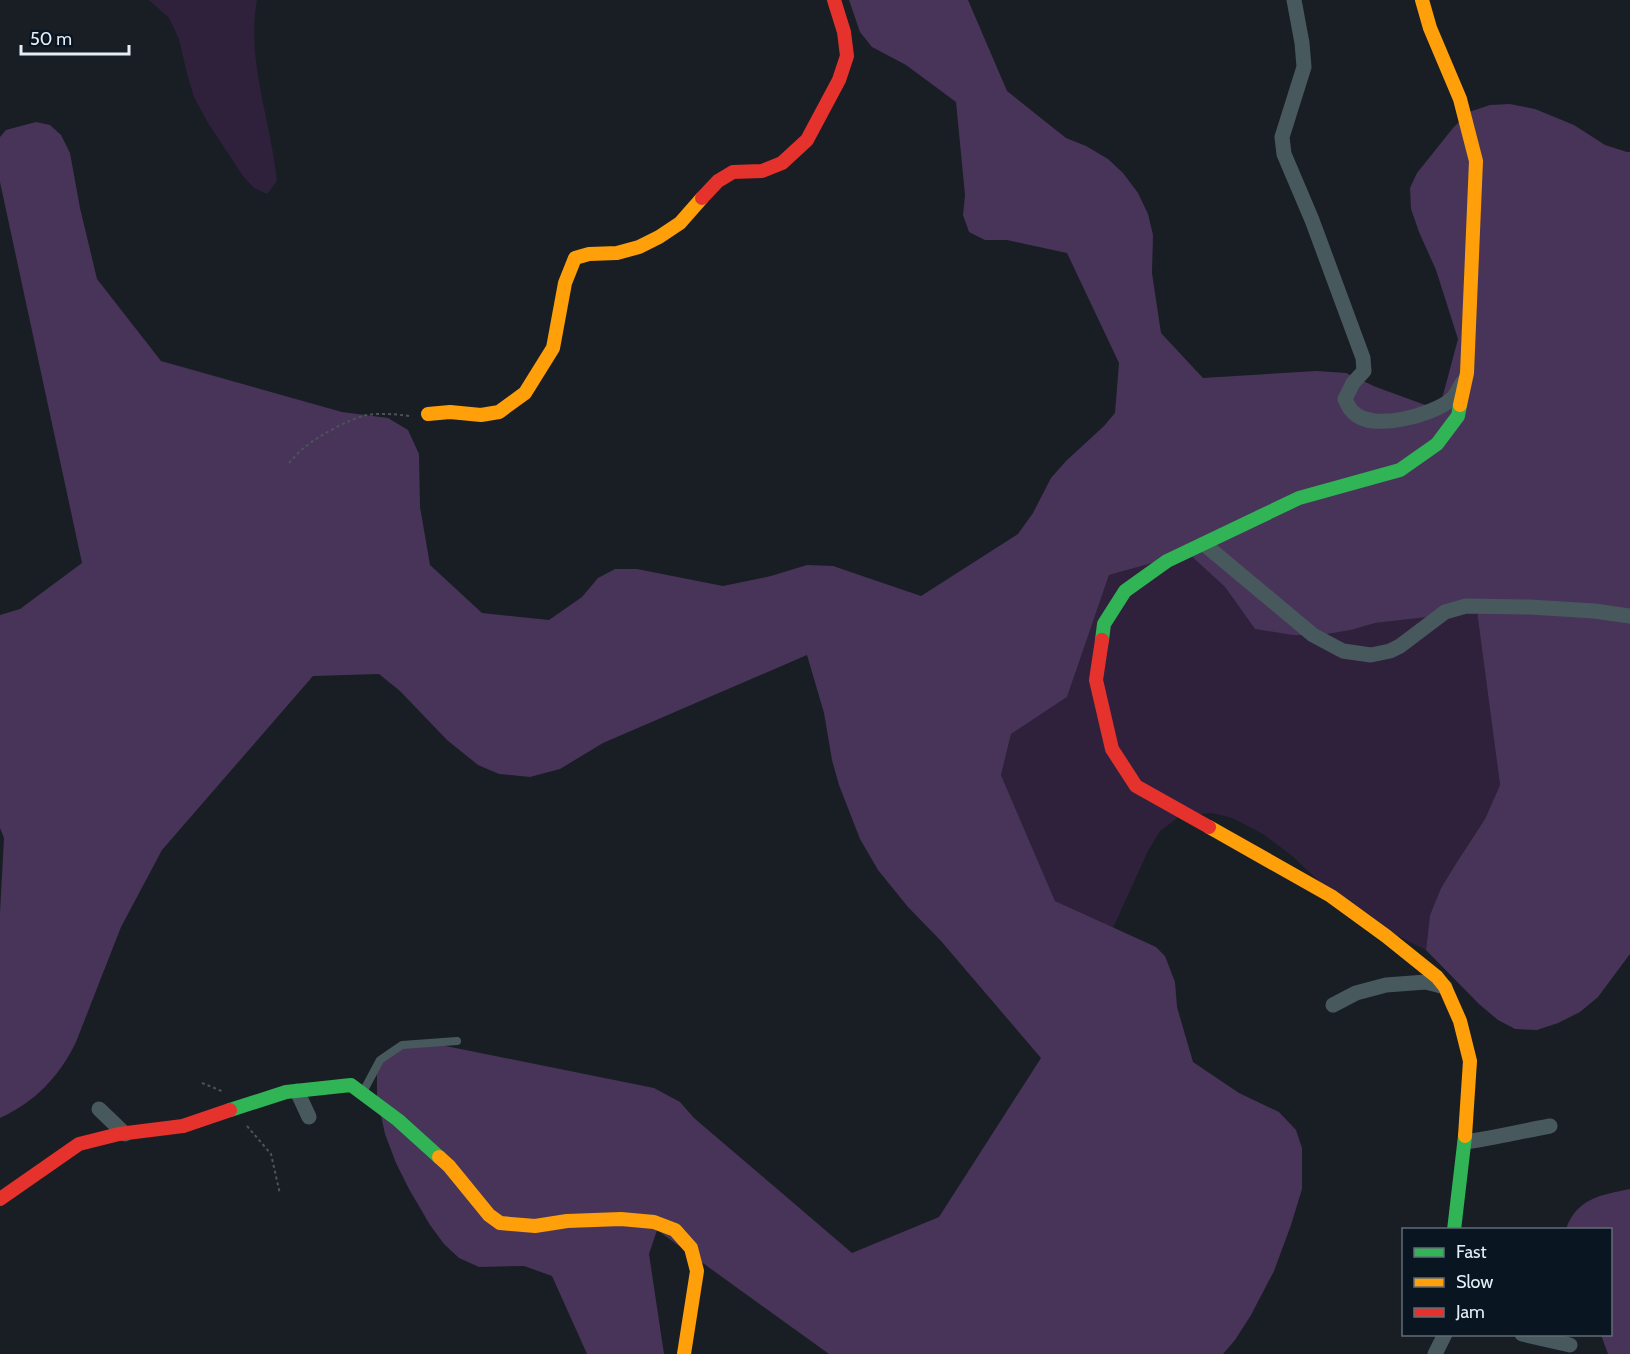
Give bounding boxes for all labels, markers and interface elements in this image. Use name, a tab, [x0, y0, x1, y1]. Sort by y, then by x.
scale bar	[21, 18, 129, 56]
text: 50 m	[30, 28, 72, 50]
legend	[1402, 1228, 1612, 1336]
text: Fast	[1456, 1241, 1487, 1263]
text: Slow	[1456, 1271, 1493, 1293]
text: Jam	[1455, 1301, 1485, 1323]

